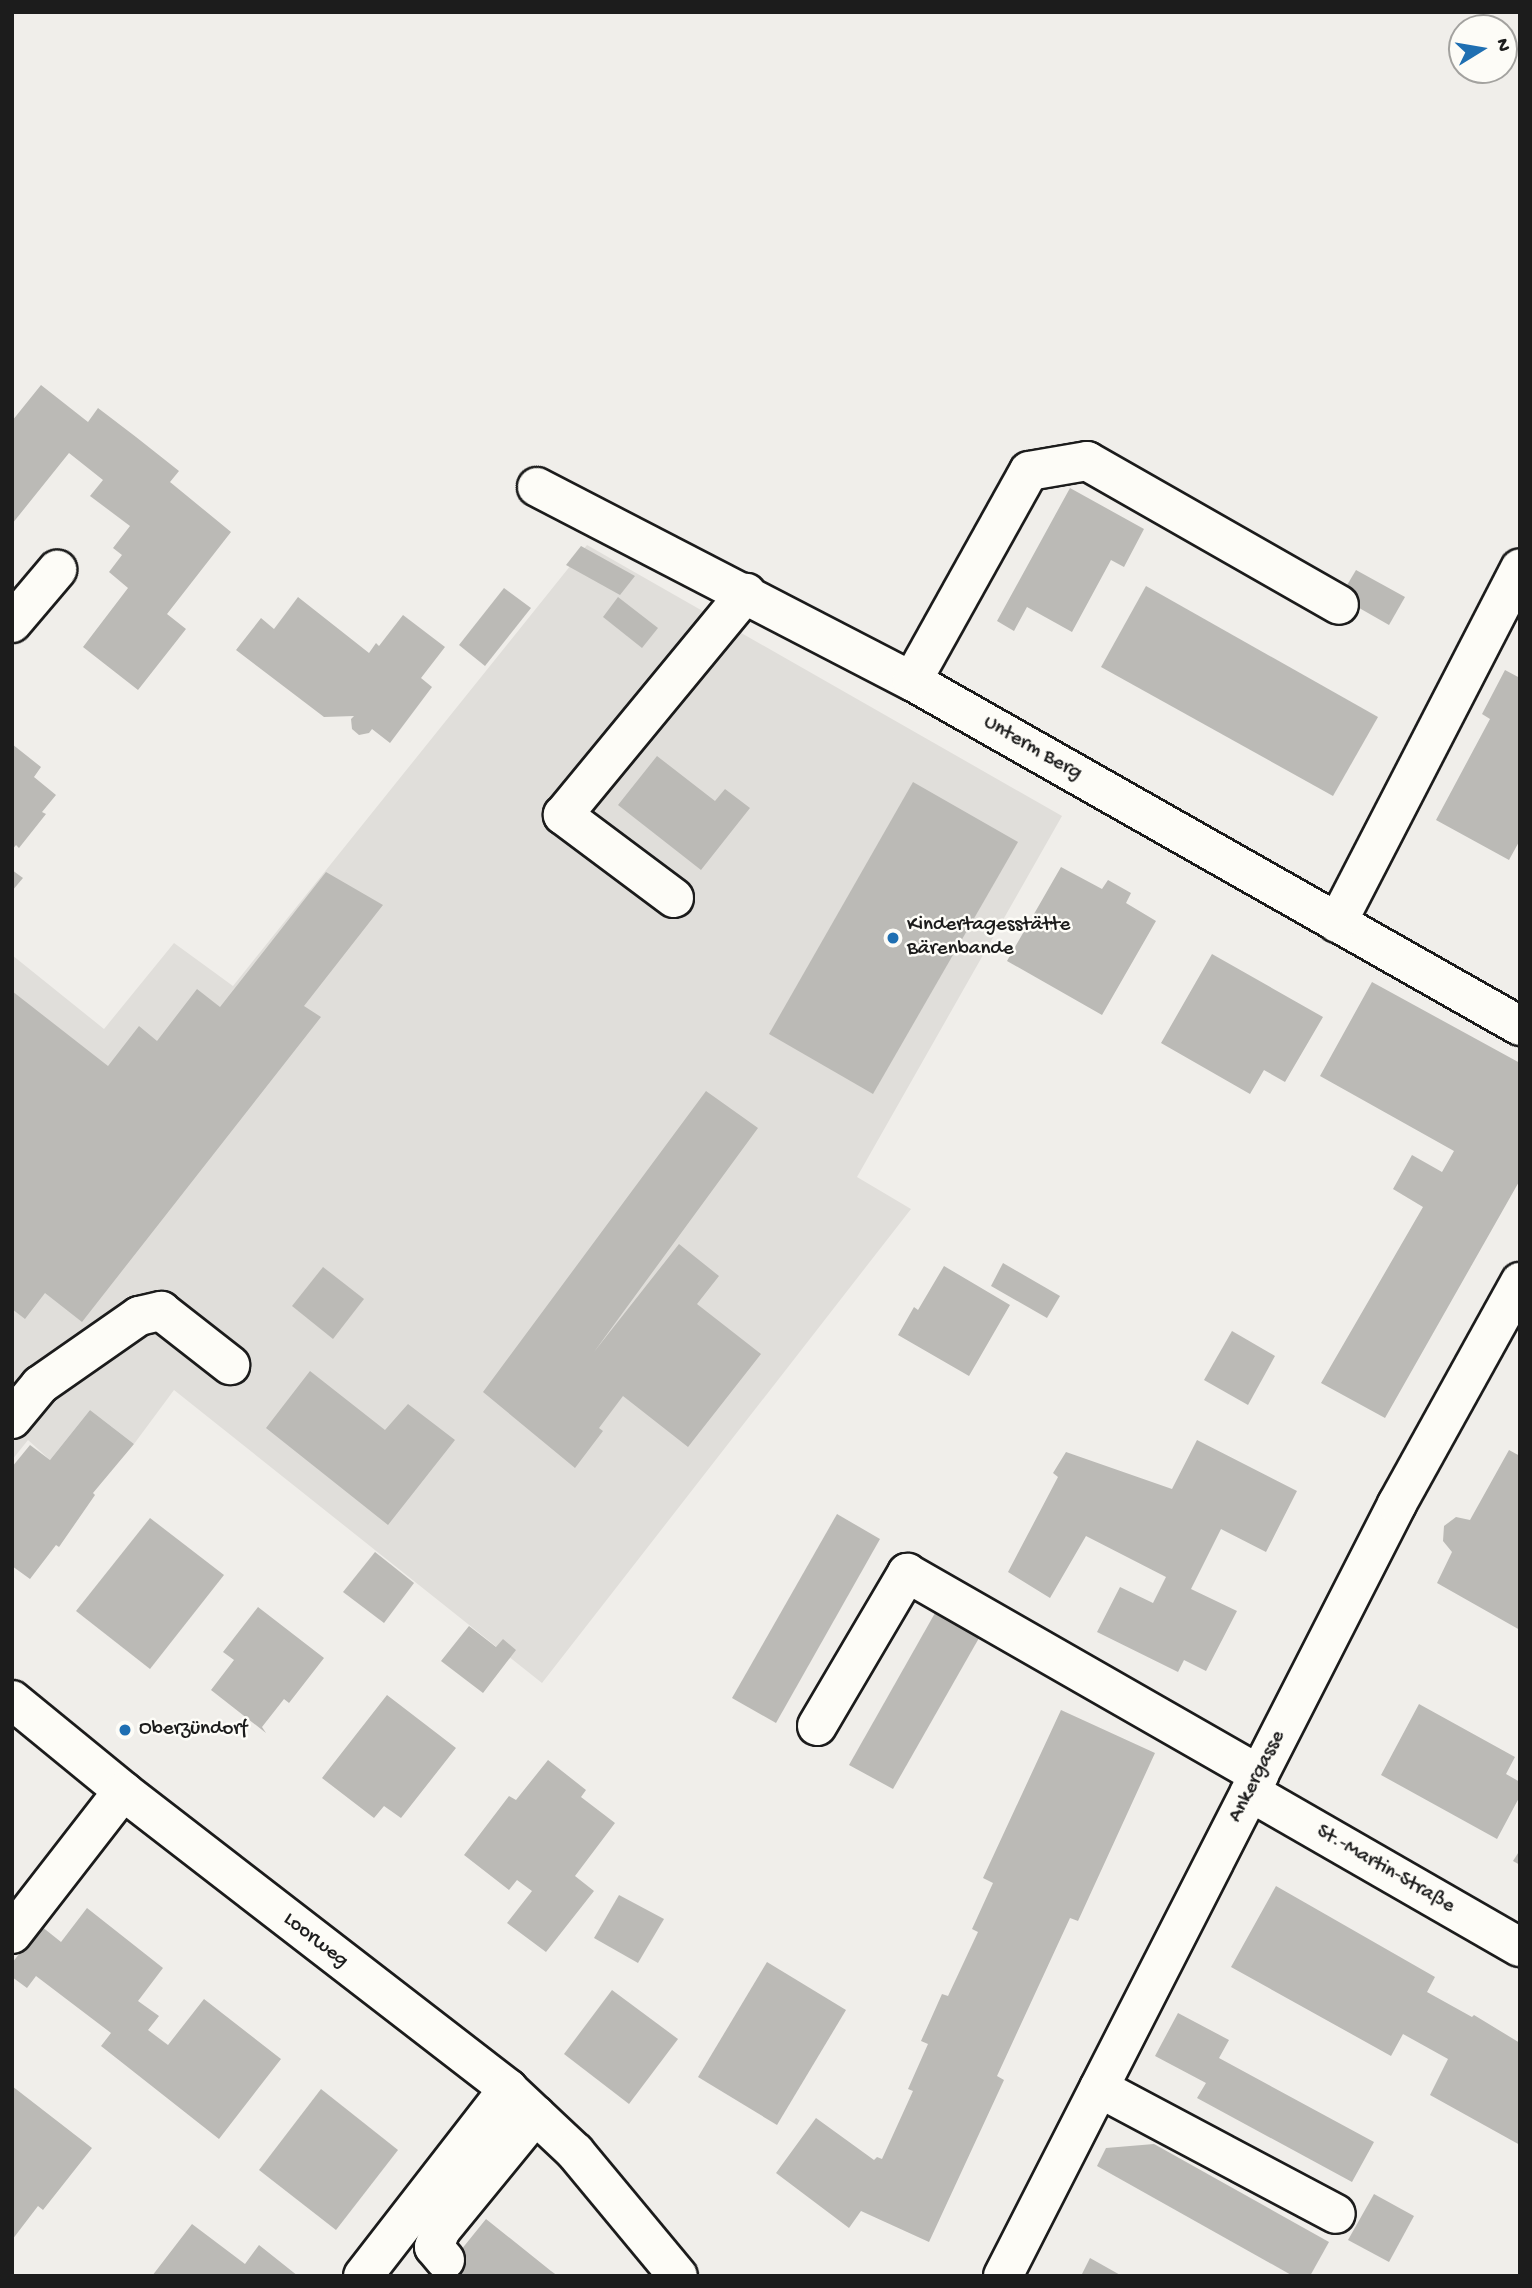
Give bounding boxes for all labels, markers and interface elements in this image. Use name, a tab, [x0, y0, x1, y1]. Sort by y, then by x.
north arrow	[1448, 14, 1518, 84]
text: N	[1490, 37, 1515, 54]
street label: Unterm Berg	[978, 711, 1086, 787]
place label: Kindertagesstätte Bärenbande	[907, 913, 1070, 963]
marker: Kindertagesstätte Bärenbande	[885, 930, 901, 946]
place label: Oberzündorf	[139, 1717, 247, 1743]
marker: Oberzündorf	[117, 1722, 133, 1738]
street label: Ankergasse	[1224, 1727, 1292, 1827]
street label: St.-Martin-Straße	[1311, 1820, 1459, 1920]
street label: Loorweg	[277, 1908, 353, 1974]

